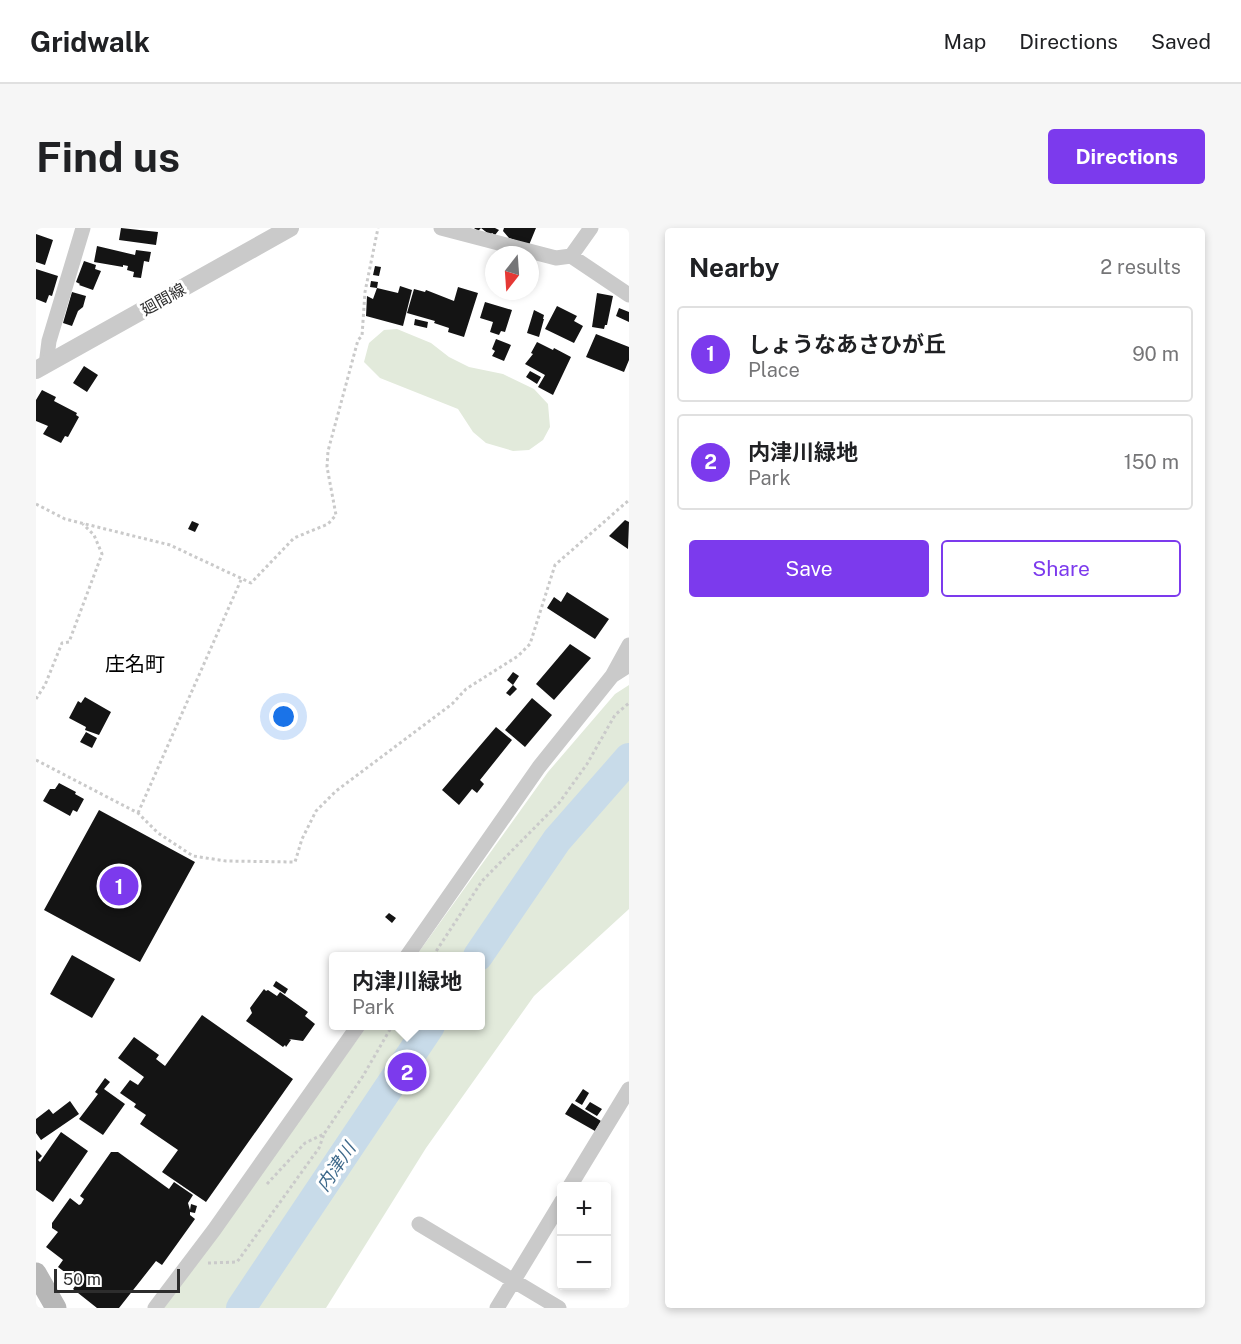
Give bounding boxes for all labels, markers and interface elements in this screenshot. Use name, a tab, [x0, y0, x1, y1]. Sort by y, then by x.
text: Gridwalk	[30, 25, 150, 58]
text: Map	[944, 29, 986, 54]
text: Directions	[1019, 29, 1118, 54]
text: Saved	[1151, 29, 1211, 54]
button: Directions	[1048, 129, 1205, 184]
text: Find us	[36, 132, 180, 181]
north arrow	[485, 246, 539, 300]
text: Nearby	[689, 252, 779, 283]
text: 2 results	[1100, 255, 1181, 279]
street label: 廻間線	[138, 279, 189, 319]
text: しょうなあさひが丘	[748, 331, 946, 357]
text: 1	[706, 342, 715, 366]
text: 90 m	[1132, 342, 1179, 366]
text: Place	[748, 358, 800, 382]
text: 内津川緑地	[748, 439, 858, 465]
text: 2	[704, 450, 717, 474]
text: 150 m	[1124, 450, 1179, 474]
text: Park	[748, 466, 791, 490]
button: Save	[689, 540, 929, 597]
button: Share	[941, 540, 1181, 597]
district label: 庄名町	[105, 652, 165, 676]
your location	[269, 702, 298, 731]
pin: 1	[100, 864, 139, 908]
popup	[329, 952, 485, 1030]
text: 内津川緑地	[352, 968, 462, 994]
text: Park	[352, 995, 395, 1019]
pin: 2	[388, 1050, 427, 1094]
water label: 内津川	[312, 1137, 361, 1195]
map controls	[557, 1182, 611, 1290]
button: +	[557, 1182, 611, 1236]
button: −	[557, 1236, 611, 1290]
scale bar	[54, 1266, 180, 1294]
text: 50 m	[63, 1270, 101, 1289]

